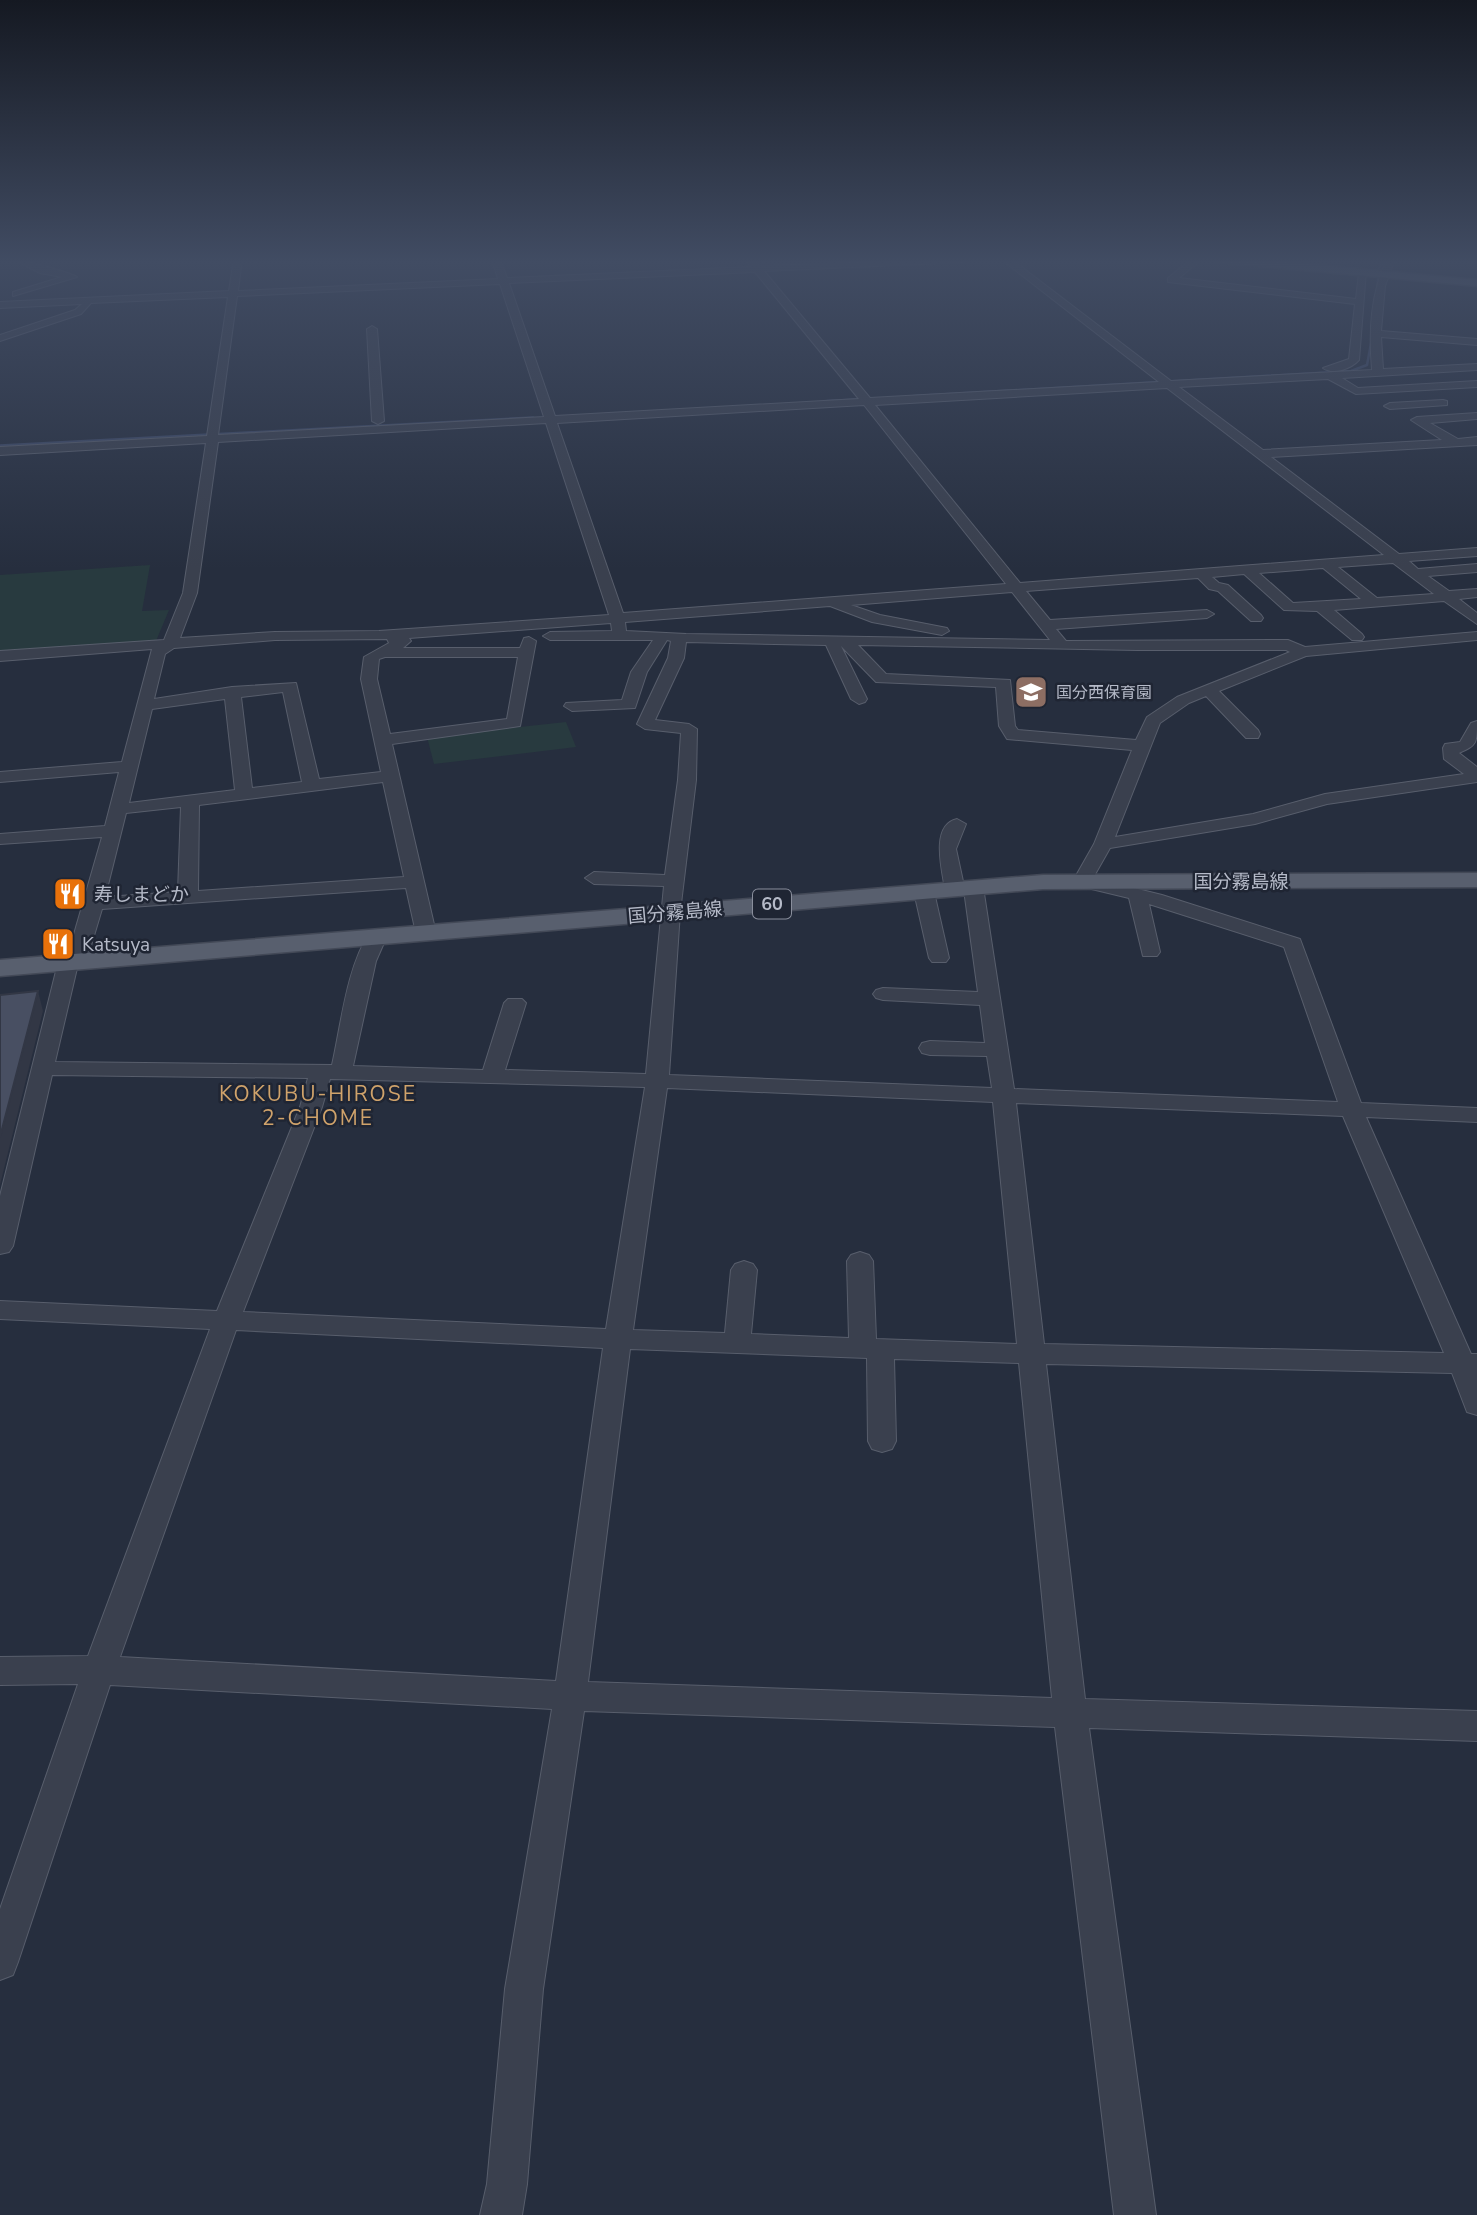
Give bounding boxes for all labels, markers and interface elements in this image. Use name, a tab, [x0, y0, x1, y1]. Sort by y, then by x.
school or university icon: 国分西保育園	[1012, 673, 1050, 711]
place label: 国分西保育園	[1056, 682, 1152, 704]
street label: 国分霧島線	[1193, 869, 1289, 895]
restaurant icon: 寿しまどか	[51, 875, 89, 913]
place label: 寿しまどか	[94, 882, 189, 908]
road number: 60	[753, 890, 791, 918]
street label: 国分霧島線	[627, 896, 724, 930]
restaurant icon: Katsuya	[39, 925, 77, 963]
place label: Katsuya	[82, 932, 150, 958]
district label: KOKUBU-HIROSE 2-CHOME	[219, 1080, 417, 1132]

